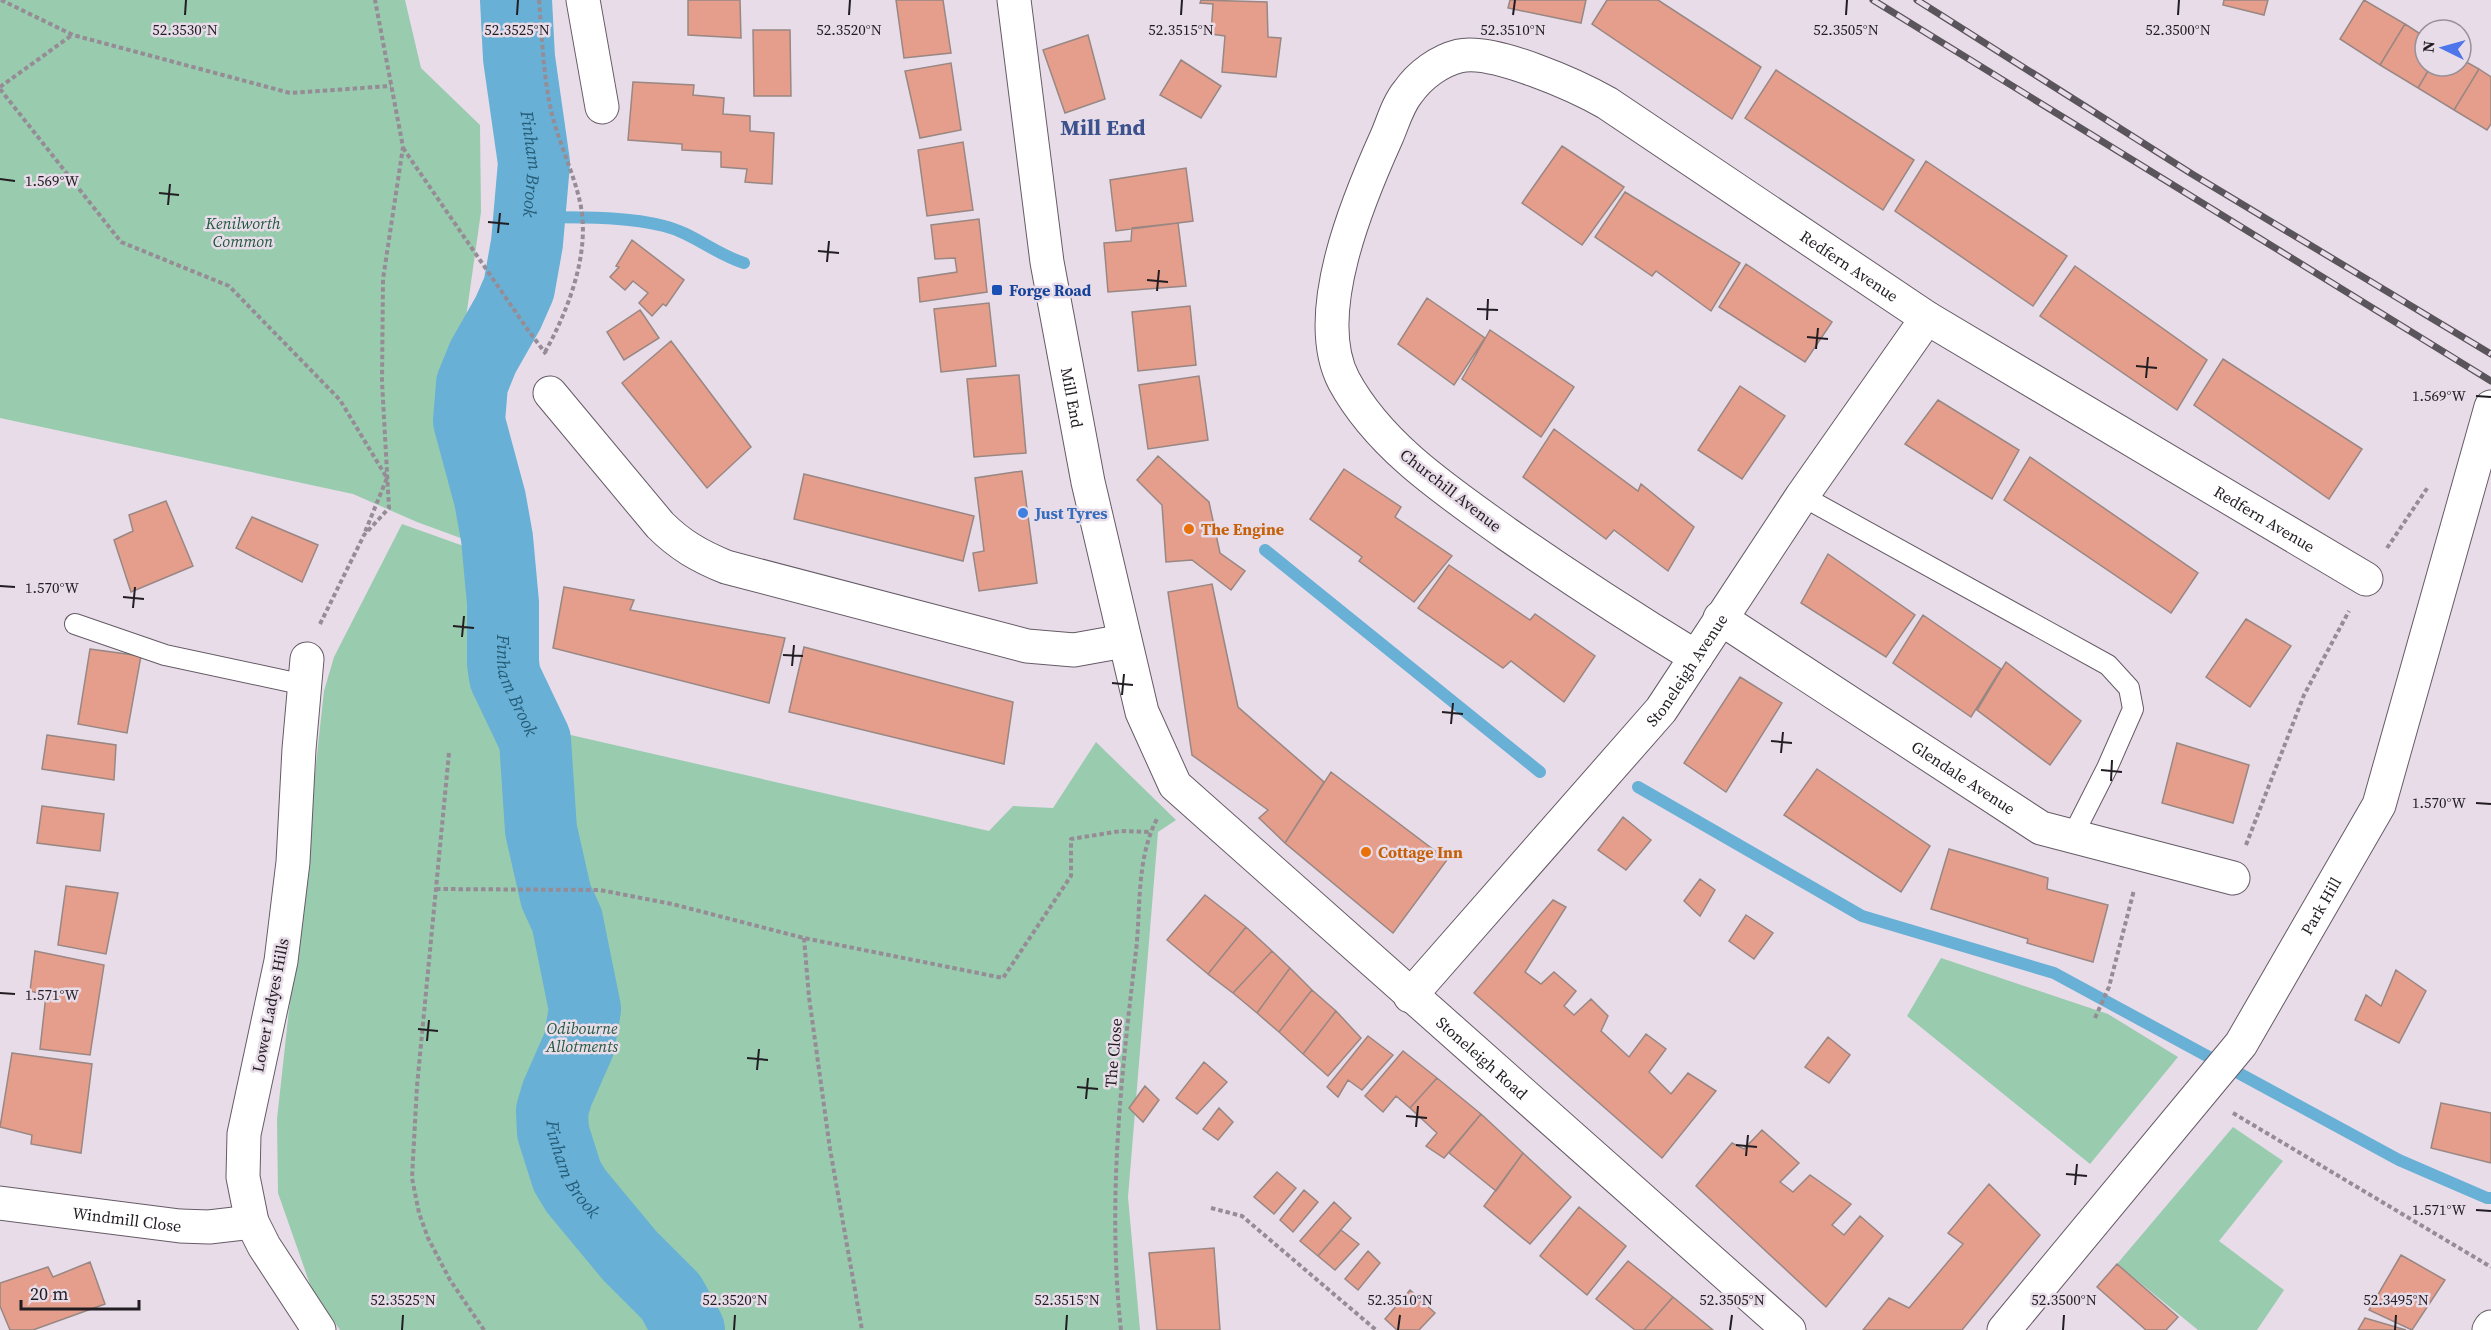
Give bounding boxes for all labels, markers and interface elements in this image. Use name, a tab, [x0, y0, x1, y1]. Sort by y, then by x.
north arrow	[2413, 18, 2473, 78]
text: 52.3530°N	[152, 19, 218, 40]
text: 52.3525°N	[484, 19, 550, 40]
text: 52.3520°N	[816, 19, 882, 40]
text: 52.3515°N	[1148, 19, 1214, 40]
text: 52.3510°N	[1480, 19, 1546, 40]
text: 52.3505°N	[1813, 19, 1879, 40]
text: 52.3500°N	[2145, 19, 2211, 40]
text: N	[2417, 40, 2440, 53]
water label: Finham Brook	[515, 108, 548, 219]
district label: Mill End	[1060, 112, 1146, 142]
text: 1.569°W	[25, 170, 79, 191]
park label: Kenilworth Common	[205, 212, 281, 252]
street label: Redfern Avenue	[1796, 225, 1903, 307]
place label: Forge Road	[1009, 279, 1092, 301]
marker: Forge Road	[990, 283, 1004, 297]
street label: Mill End	[1056, 366, 1089, 430]
text: 1.569°W	[2412, 385, 2466, 406]
street label: Churchill Avenue	[1396, 443, 1506, 537]
street label: Redfern Avenue	[2210, 480, 2319, 557]
place label: Just Tyres	[1034, 502, 1108, 524]
marker: Just Tyres	[1016, 506, 1030, 520]
place label: The Engine	[1201, 518, 1284, 540]
marker: The Engine	[1182, 522, 1196, 536]
text: 1.570°W	[25, 577, 79, 598]
street label: Stoneleigh Avenue	[1641, 609, 1733, 731]
water label: Finham Brook	[491, 633, 545, 741]
street label: Glendale Avenue	[1907, 735, 2020, 819]
text: 1.570°W	[2412, 792, 2466, 813]
place label: Cottage Inn	[1378, 841, 1463, 863]
marker: Cottage Inn	[1359, 845, 1373, 859]
street label: Park Hill	[2295, 873, 2346, 939]
street label: Lower Ladyes Hills	[246, 936, 294, 1074]
text: 1.571°W	[25, 984, 79, 1005]
street label: Stoneleigh Road	[1432, 1011, 1533, 1104]
park label: Odibourne Allotments	[545, 1017, 618, 1057]
street label: The Close	[1099, 1017, 1127, 1089]
water label: Finham Brook	[540, 1119, 607, 1224]
text: 1.571°W	[2412, 1199, 2466, 1220]
street label: Windmill Close	[71, 1201, 183, 1237]
scale bar	[21, 1273, 140, 1311]
text: 20 m	[30, 1281, 68, 1306]
text: 52.3525°N	[370, 1289, 436, 1310]
text: 52.3520°N	[702, 1289, 768, 1310]
text: 52.3515°N	[1034, 1289, 1100, 1310]
text: 52.3510°N	[1367, 1289, 1433, 1310]
text: 52.3505°N	[1699, 1289, 1765, 1310]
text: 52.3500°N	[2031, 1289, 2097, 1310]
text: 52.3495°N	[2363, 1289, 2429, 1310]

